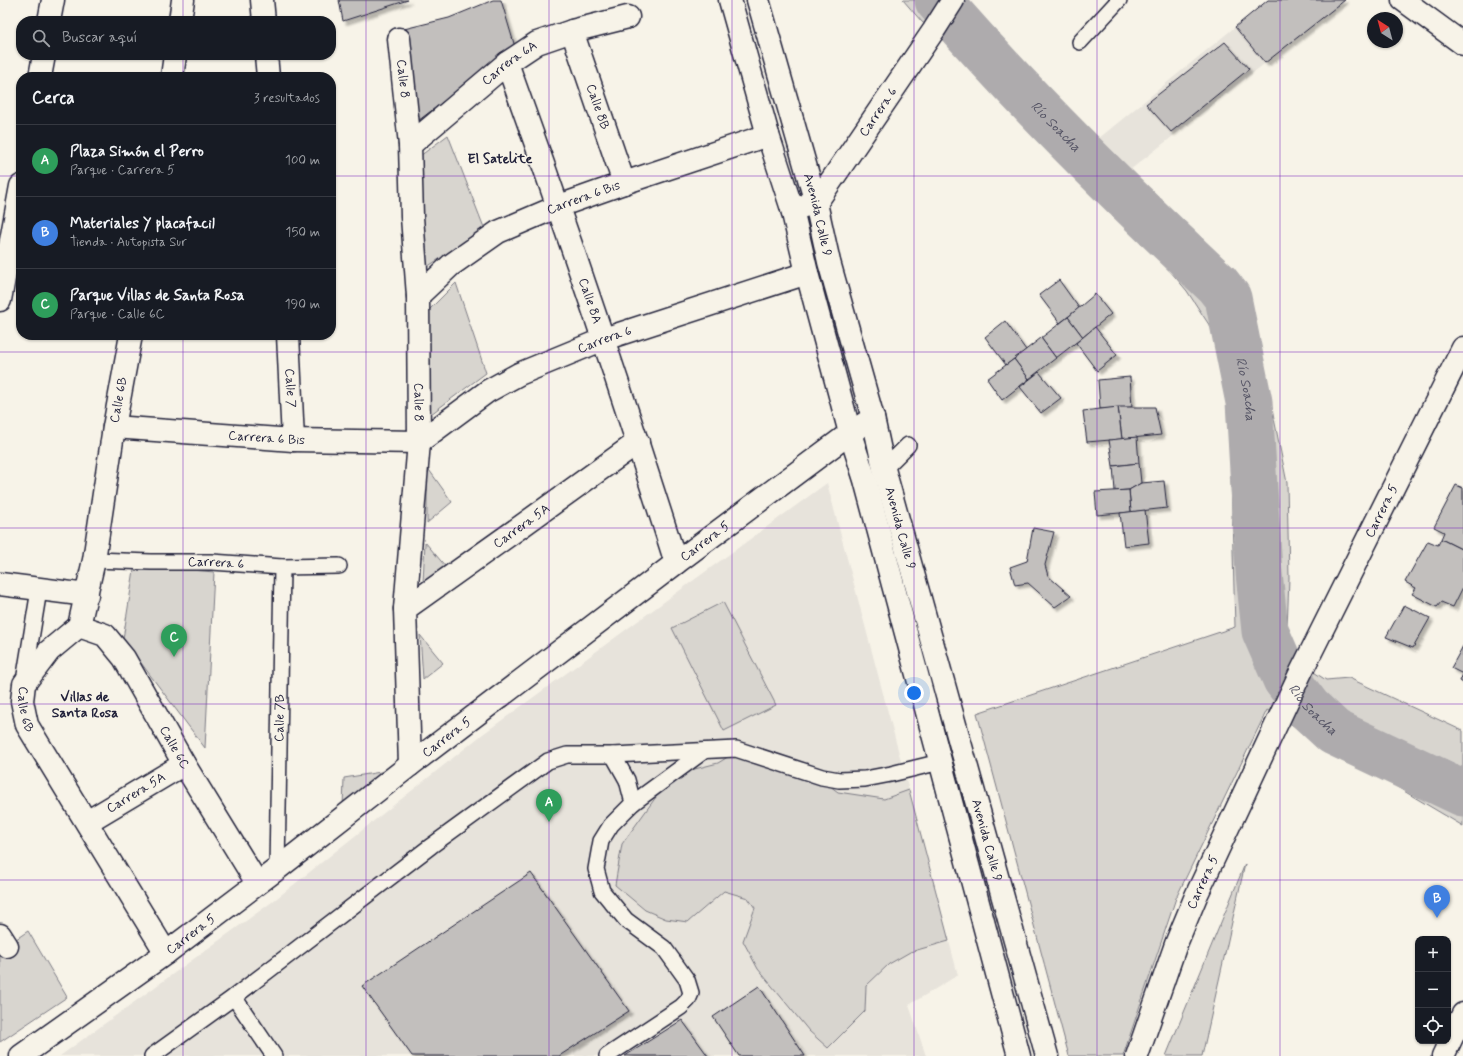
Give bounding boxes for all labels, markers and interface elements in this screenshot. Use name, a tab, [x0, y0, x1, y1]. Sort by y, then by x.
north arrow	[1367, 12, 1403, 48]
search box	[16, 16, 336, 60]
icon: search	[30, 27, 52, 49]
text: Buscar aquí	[62, 28, 137, 48]
street label: Carrera 6A	[478, 37, 540, 89]
street label: Calle 8	[393, 59, 414, 99]
street label: Calle 8B	[582, 82, 614, 132]
street label: Carrera 6	[855, 84, 901, 140]
text: Cerca	[32, 87, 75, 109]
text: 3 resultados	[254, 90, 320, 107]
water label: Río Soacha	[1027, 97, 1085, 156]
text: Plaza Simón el Perro	[70, 142, 204, 162]
district label: El Satelite	[468, 150, 533, 168]
text: A	[41, 152, 49, 169]
text: 100 m	[285, 152, 320, 169]
text: Parque · Carrera 5	[70, 162, 175, 179]
street label: Avenida Calle 9	[799, 171, 836, 258]
street label: Carrera 6 Bis	[544, 176, 623, 219]
text: Materiales Y placafacil	[70, 214, 215, 234]
text: B	[41, 224, 49, 241]
text: 150 m	[286, 224, 320, 241]
text: Tienda · Autopista Sur	[70, 234, 187, 251]
street label: Calle 8A	[575, 276, 606, 326]
text: Parque Villas de Santa Rosa	[70, 286, 244, 306]
text: C	[40, 296, 50, 313]
text: 190 m	[285, 296, 320, 313]
text: Parque · Calle 6C	[70, 306, 165, 323]
street label: Carrera 6	[575, 322, 634, 357]
water label: Río Soacha	[1231, 356, 1259, 422]
street label: Calle 7	[281, 368, 300, 408]
street label: Calle 6B	[106, 376, 132, 424]
street label: Calle 8	[410, 383, 427, 422]
street label: Carrera 6 Bis	[228, 427, 305, 449]
street label: Carrera 5	[1361, 481, 1402, 541]
street label: Avenida Calle 9	[881, 485, 920, 571]
street label: Carrera 5A	[490, 500, 553, 552]
street label: Carrera 5	[677, 517, 733, 565]
street label: Carrera 6	[188, 553, 245, 573]
pin: C	[161, 624, 187, 657]
water label: Río Soacha	[1284, 680, 1341, 740]
your location	[904, 683, 924, 703]
street label: Calle 6B	[13, 686, 38, 736]
district label: Villas de Santa Rosa	[52, 688, 118, 722]
street label: Calle 7B	[271, 694, 288, 742]
street label: Carrera 5	[419, 713, 475, 761]
street label: Calle 6C	[155, 723, 194, 772]
street label: Carrera 5A	[103, 769, 169, 817]
pin: A	[536, 789, 562, 822]
street label: Avenida Calle 9	[968, 797, 1007, 883]
street label: Carrera 5	[1183, 852, 1223, 912]
pin: B	[1424, 885, 1450, 918]
street label: Carrera 5	[163, 910, 219, 958]
map controls	[1415, 936, 1451, 1044]
button: +	[1415, 936, 1451, 972]
button: −	[1415, 972, 1451, 1008]
button: locate	[1415, 1008, 1451, 1044]

